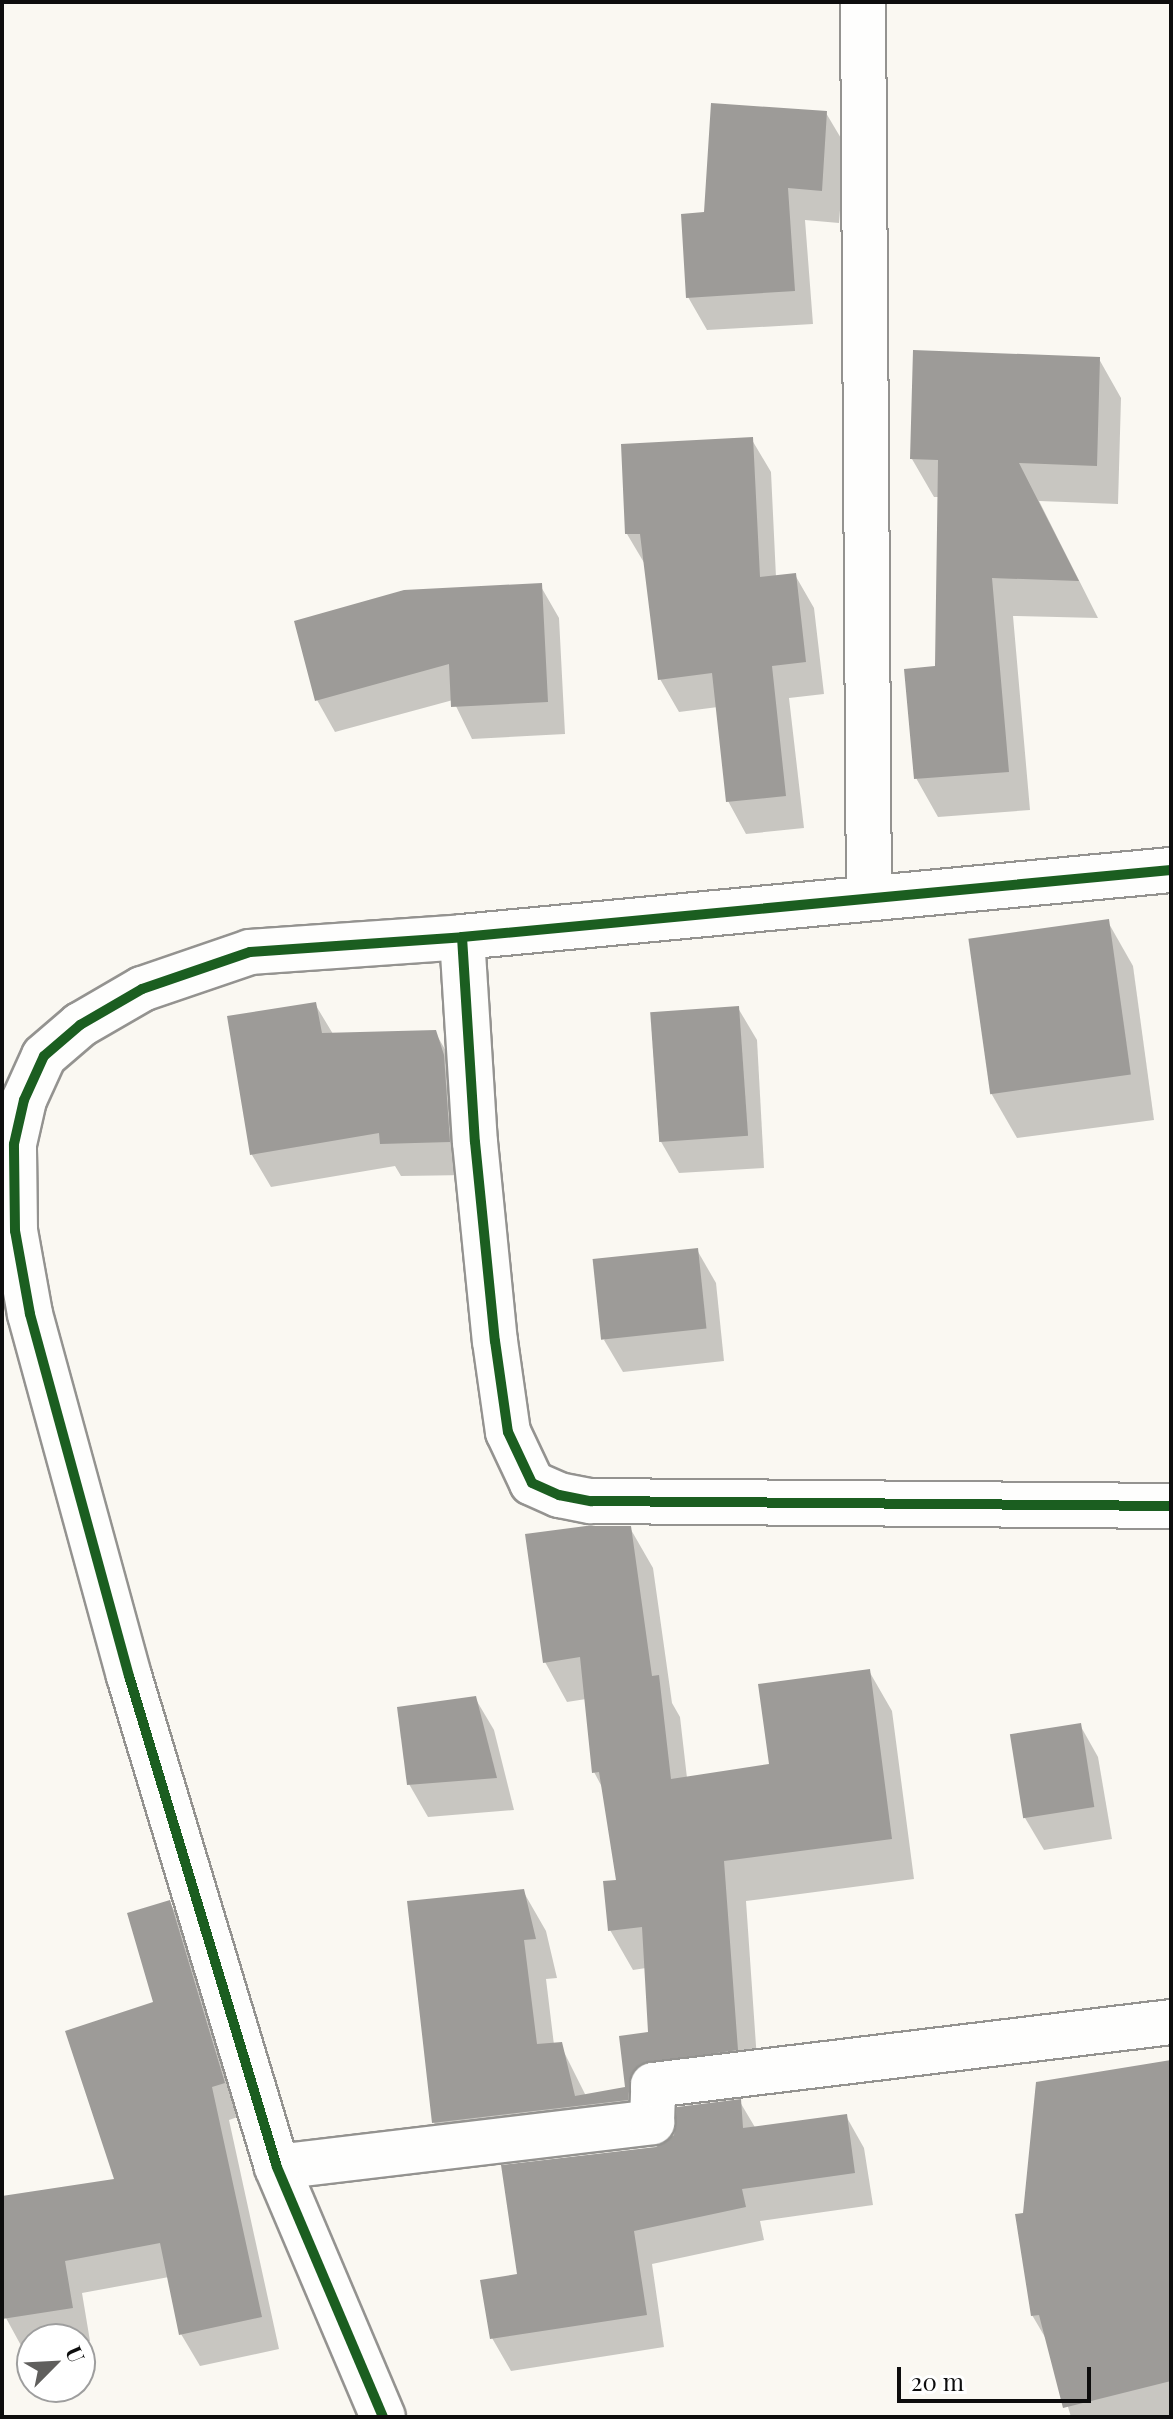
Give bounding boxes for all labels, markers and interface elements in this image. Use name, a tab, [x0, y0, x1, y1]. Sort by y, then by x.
north arrow	[16, 2323, 96, 2403]
text: U	[59, 2341, 93, 2367]
scale bar	[901, 2351, 1095, 2401]
text: 20 m	[911, 2365, 964, 2397]

